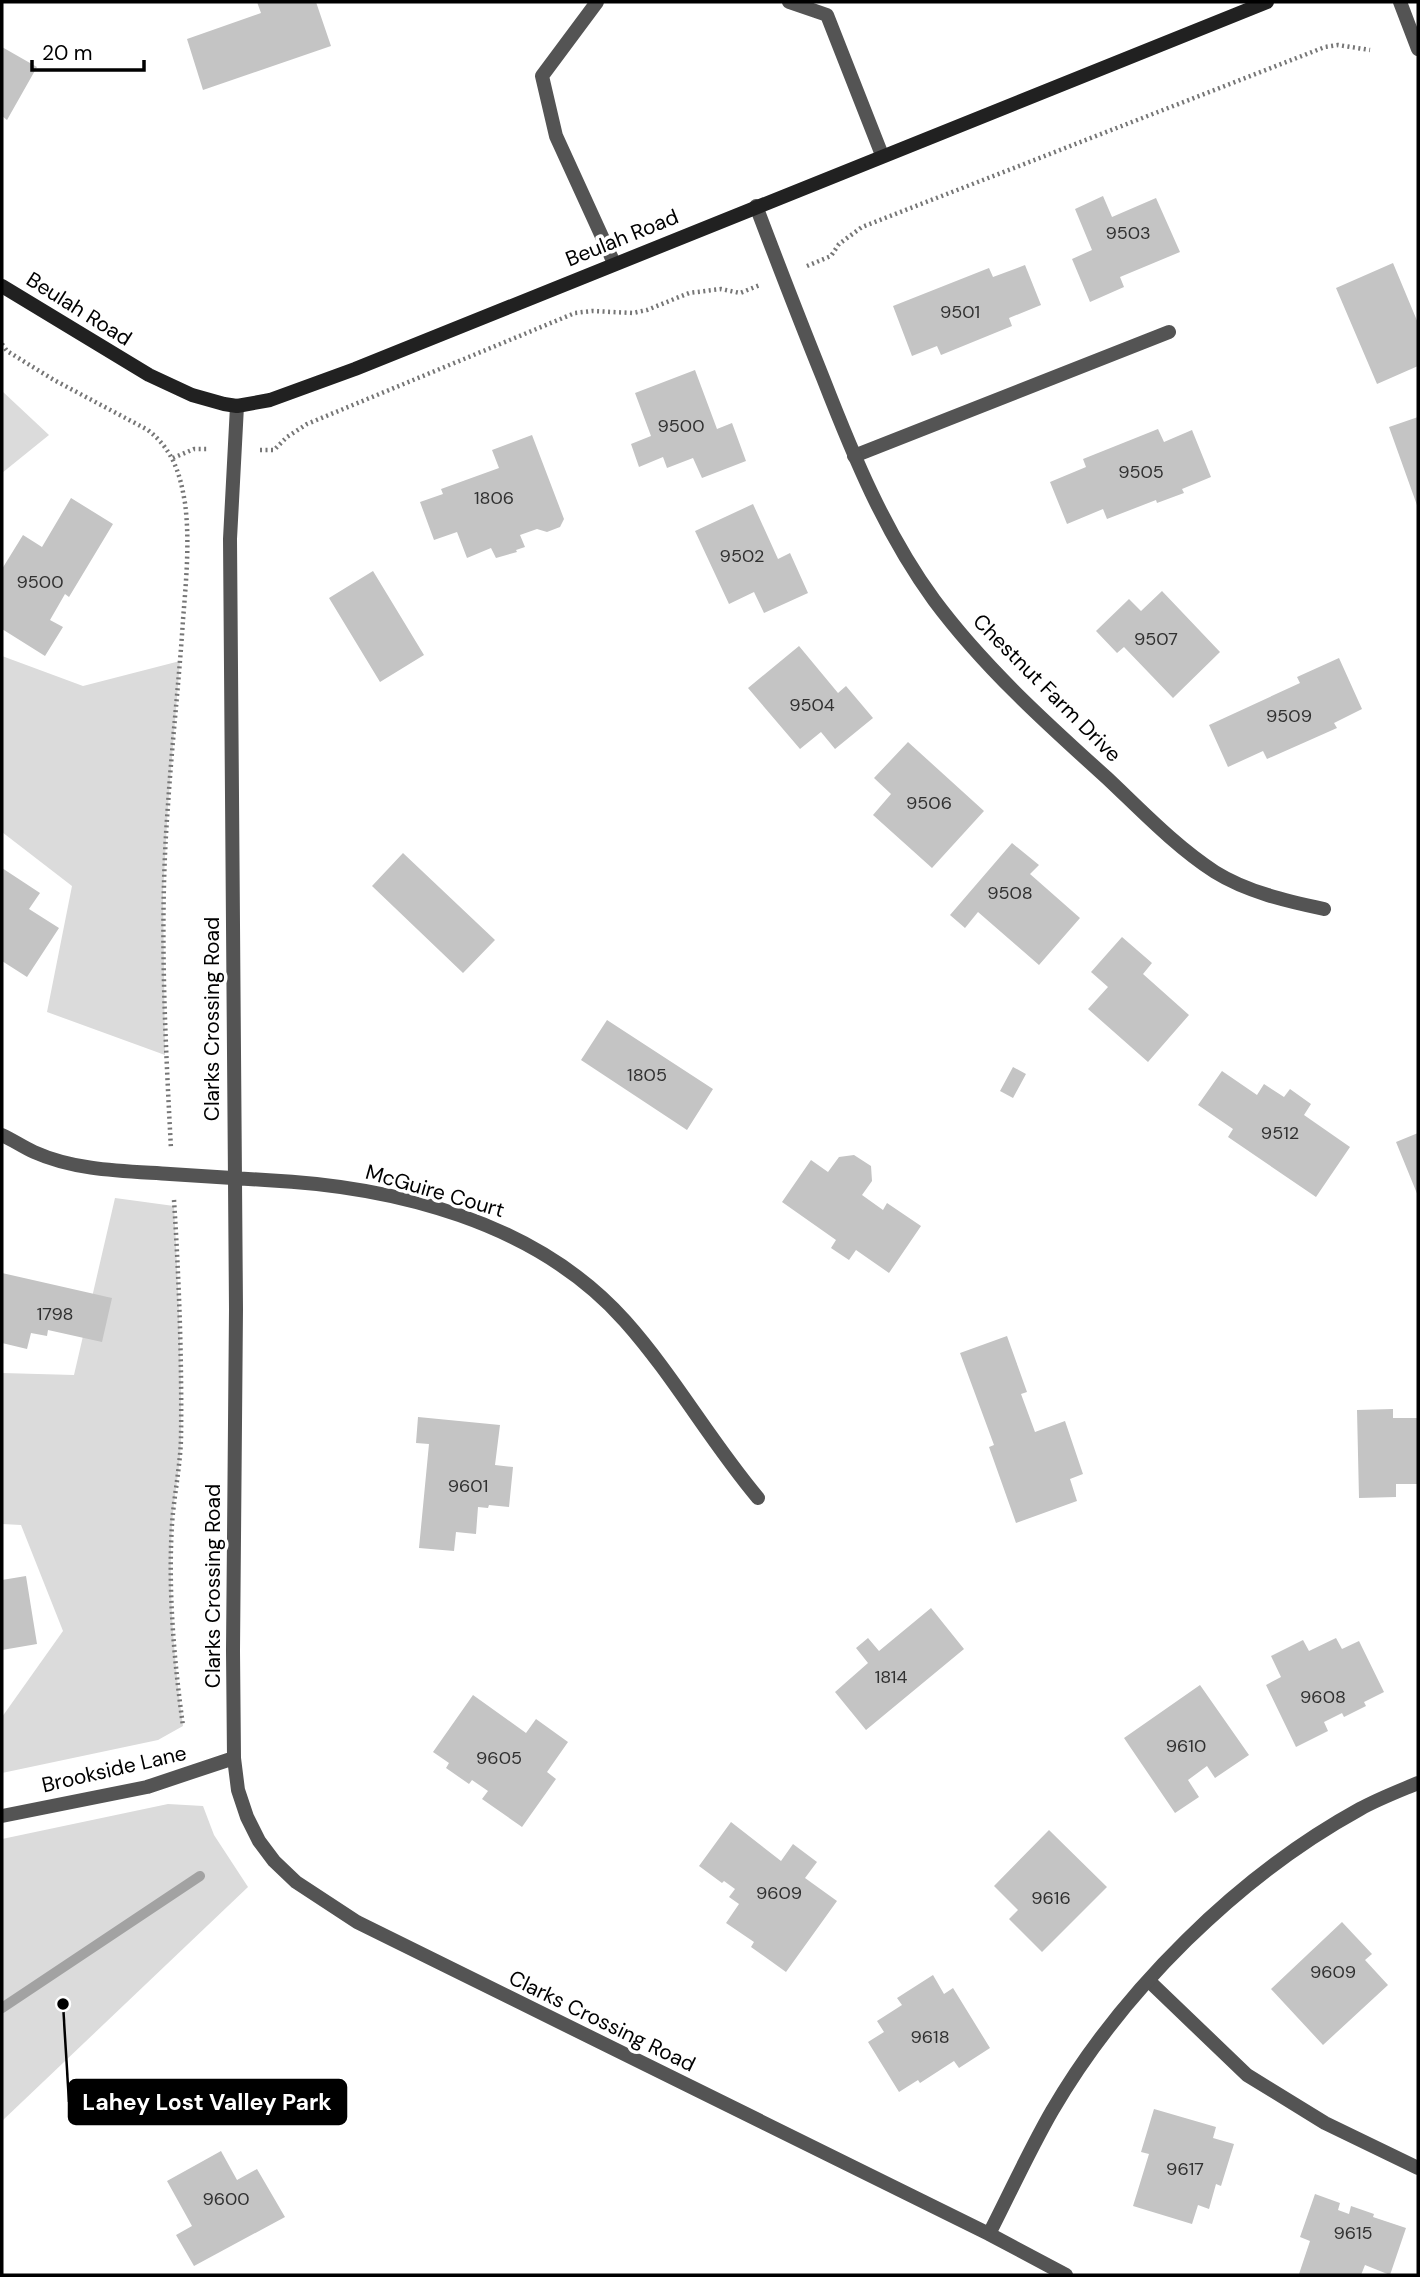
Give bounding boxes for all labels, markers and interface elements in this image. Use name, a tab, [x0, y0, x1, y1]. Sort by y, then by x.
scale bar	[32, 28, 144, 72]
text: 20 m	[42, 39, 93, 67]
street label: Beulah Road	[561, 203, 683, 273]
house number: 9503	[1105, 221, 1151, 245]
street label: Beulah Road	[21, 266, 137, 352]
house number: 9501	[940, 300, 980, 324]
house number: 9500	[658, 414, 704, 438]
house number: 9505	[1118, 460, 1164, 484]
house number: 1806	[474, 486, 514, 510]
house number: 9502	[720, 544, 764, 568]
house number: 9500	[17, 570, 63, 594]
street label: Chestnut Farm Drive	[967, 608, 1127, 768]
house number: 9507	[1134, 627, 1178, 651]
house number: 9504	[789, 693, 835, 717]
house number: 9509	[1266, 704, 1312, 728]
house number: 9506	[906, 791, 952, 815]
house number: 9508	[987, 881, 1033, 905]
street label: Clarks Crossing Road	[198, 917, 226, 1121]
house number: 1805	[627, 1063, 667, 1087]
house number: 9512	[1261, 1121, 1299, 1145]
street label: McGuire Court	[362, 1158, 508, 1224]
house number: 1798	[37, 1302, 73, 1326]
house number: 9601	[448, 1474, 488, 1498]
street label: Clarks Crossing Road	[199, 1484, 227, 1688]
house number: 1814	[875, 1665, 907, 1689]
house number: 9608	[1300, 1685, 1346, 1709]
house number: 9610	[1166, 1734, 1206, 1758]
street label: Brookside Lane	[39, 1739, 189, 1799]
house number: 9605	[476, 1746, 522, 1770]
house number: 9609	[756, 1881, 802, 1905]
house number: 9616	[1031, 1886, 1071, 1910]
house number: 9609	[1310, 1960, 1356, 1984]
street label: Clarks Crossing Road	[504, 1964, 700, 2078]
house number: 9618	[910, 2025, 950, 2049]
callout: Lahey Lost Valley Park	[69, 2080, 346, 2124]
text: Lahey Lost Valley Park	[82, 2087, 332, 2117]
house number: 9617	[1166, 2157, 1204, 2181]
house number: 9600	[202, 2187, 250, 2211]
house number: 9615	[1333, 2221, 1373, 2245]

